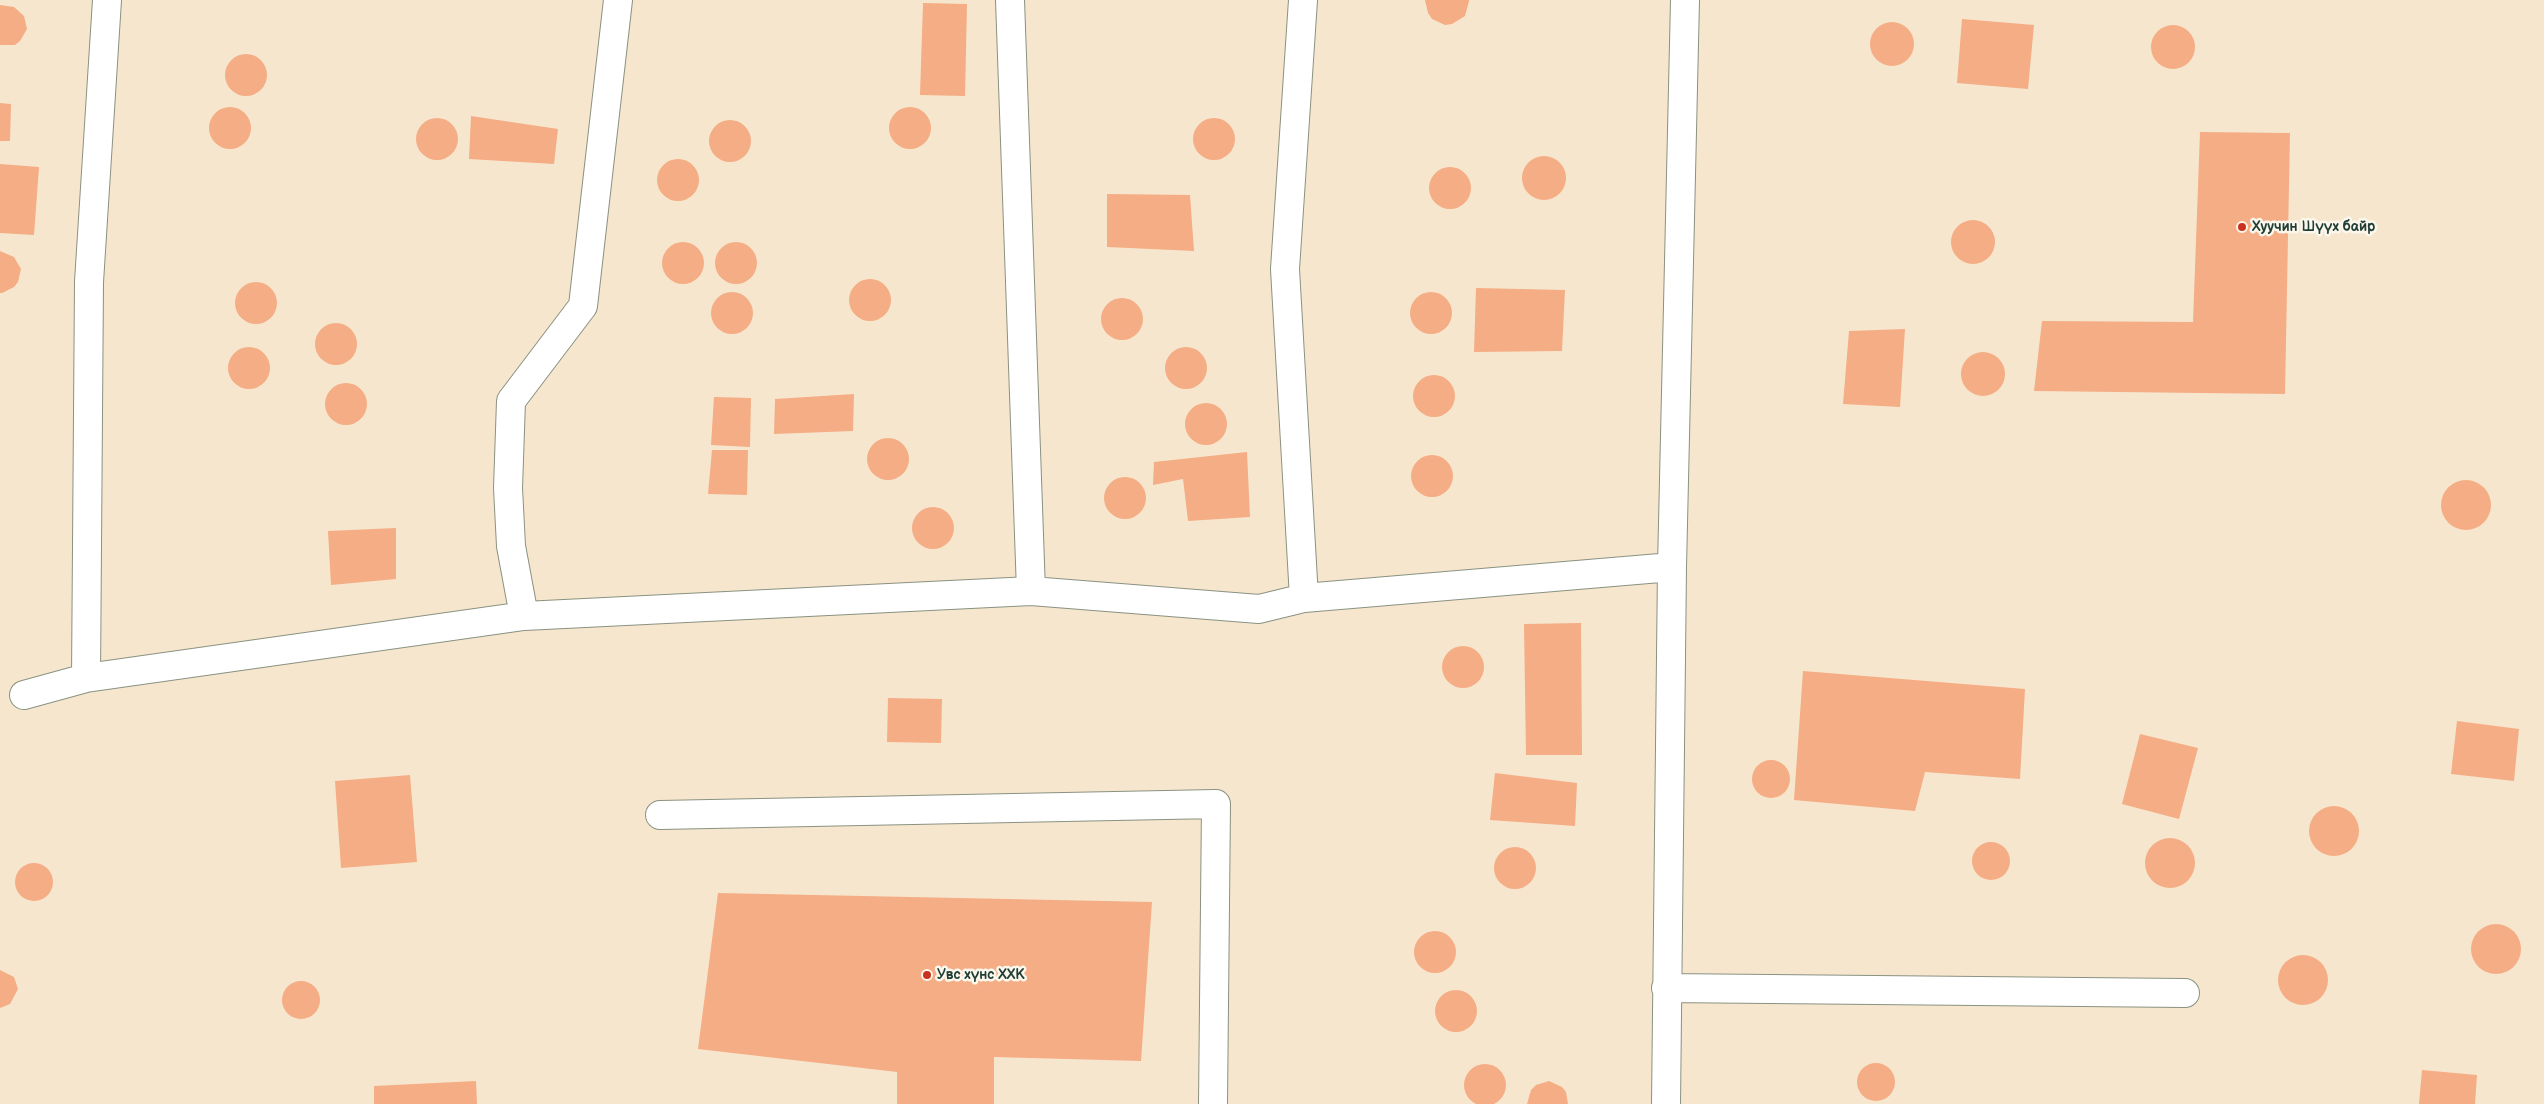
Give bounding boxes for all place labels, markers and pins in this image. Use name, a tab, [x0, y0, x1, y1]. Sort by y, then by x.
place label: Хуучин Шүүх байр	[2252, 219, 2375, 235]
marker: Хуучин Шүүх байр	[2236, 221, 2248, 233]
place label: Увс хүнс ХХК	[937, 967, 1025, 983]
marker: Увс хүнс ХХК	[921, 969, 933, 981]

